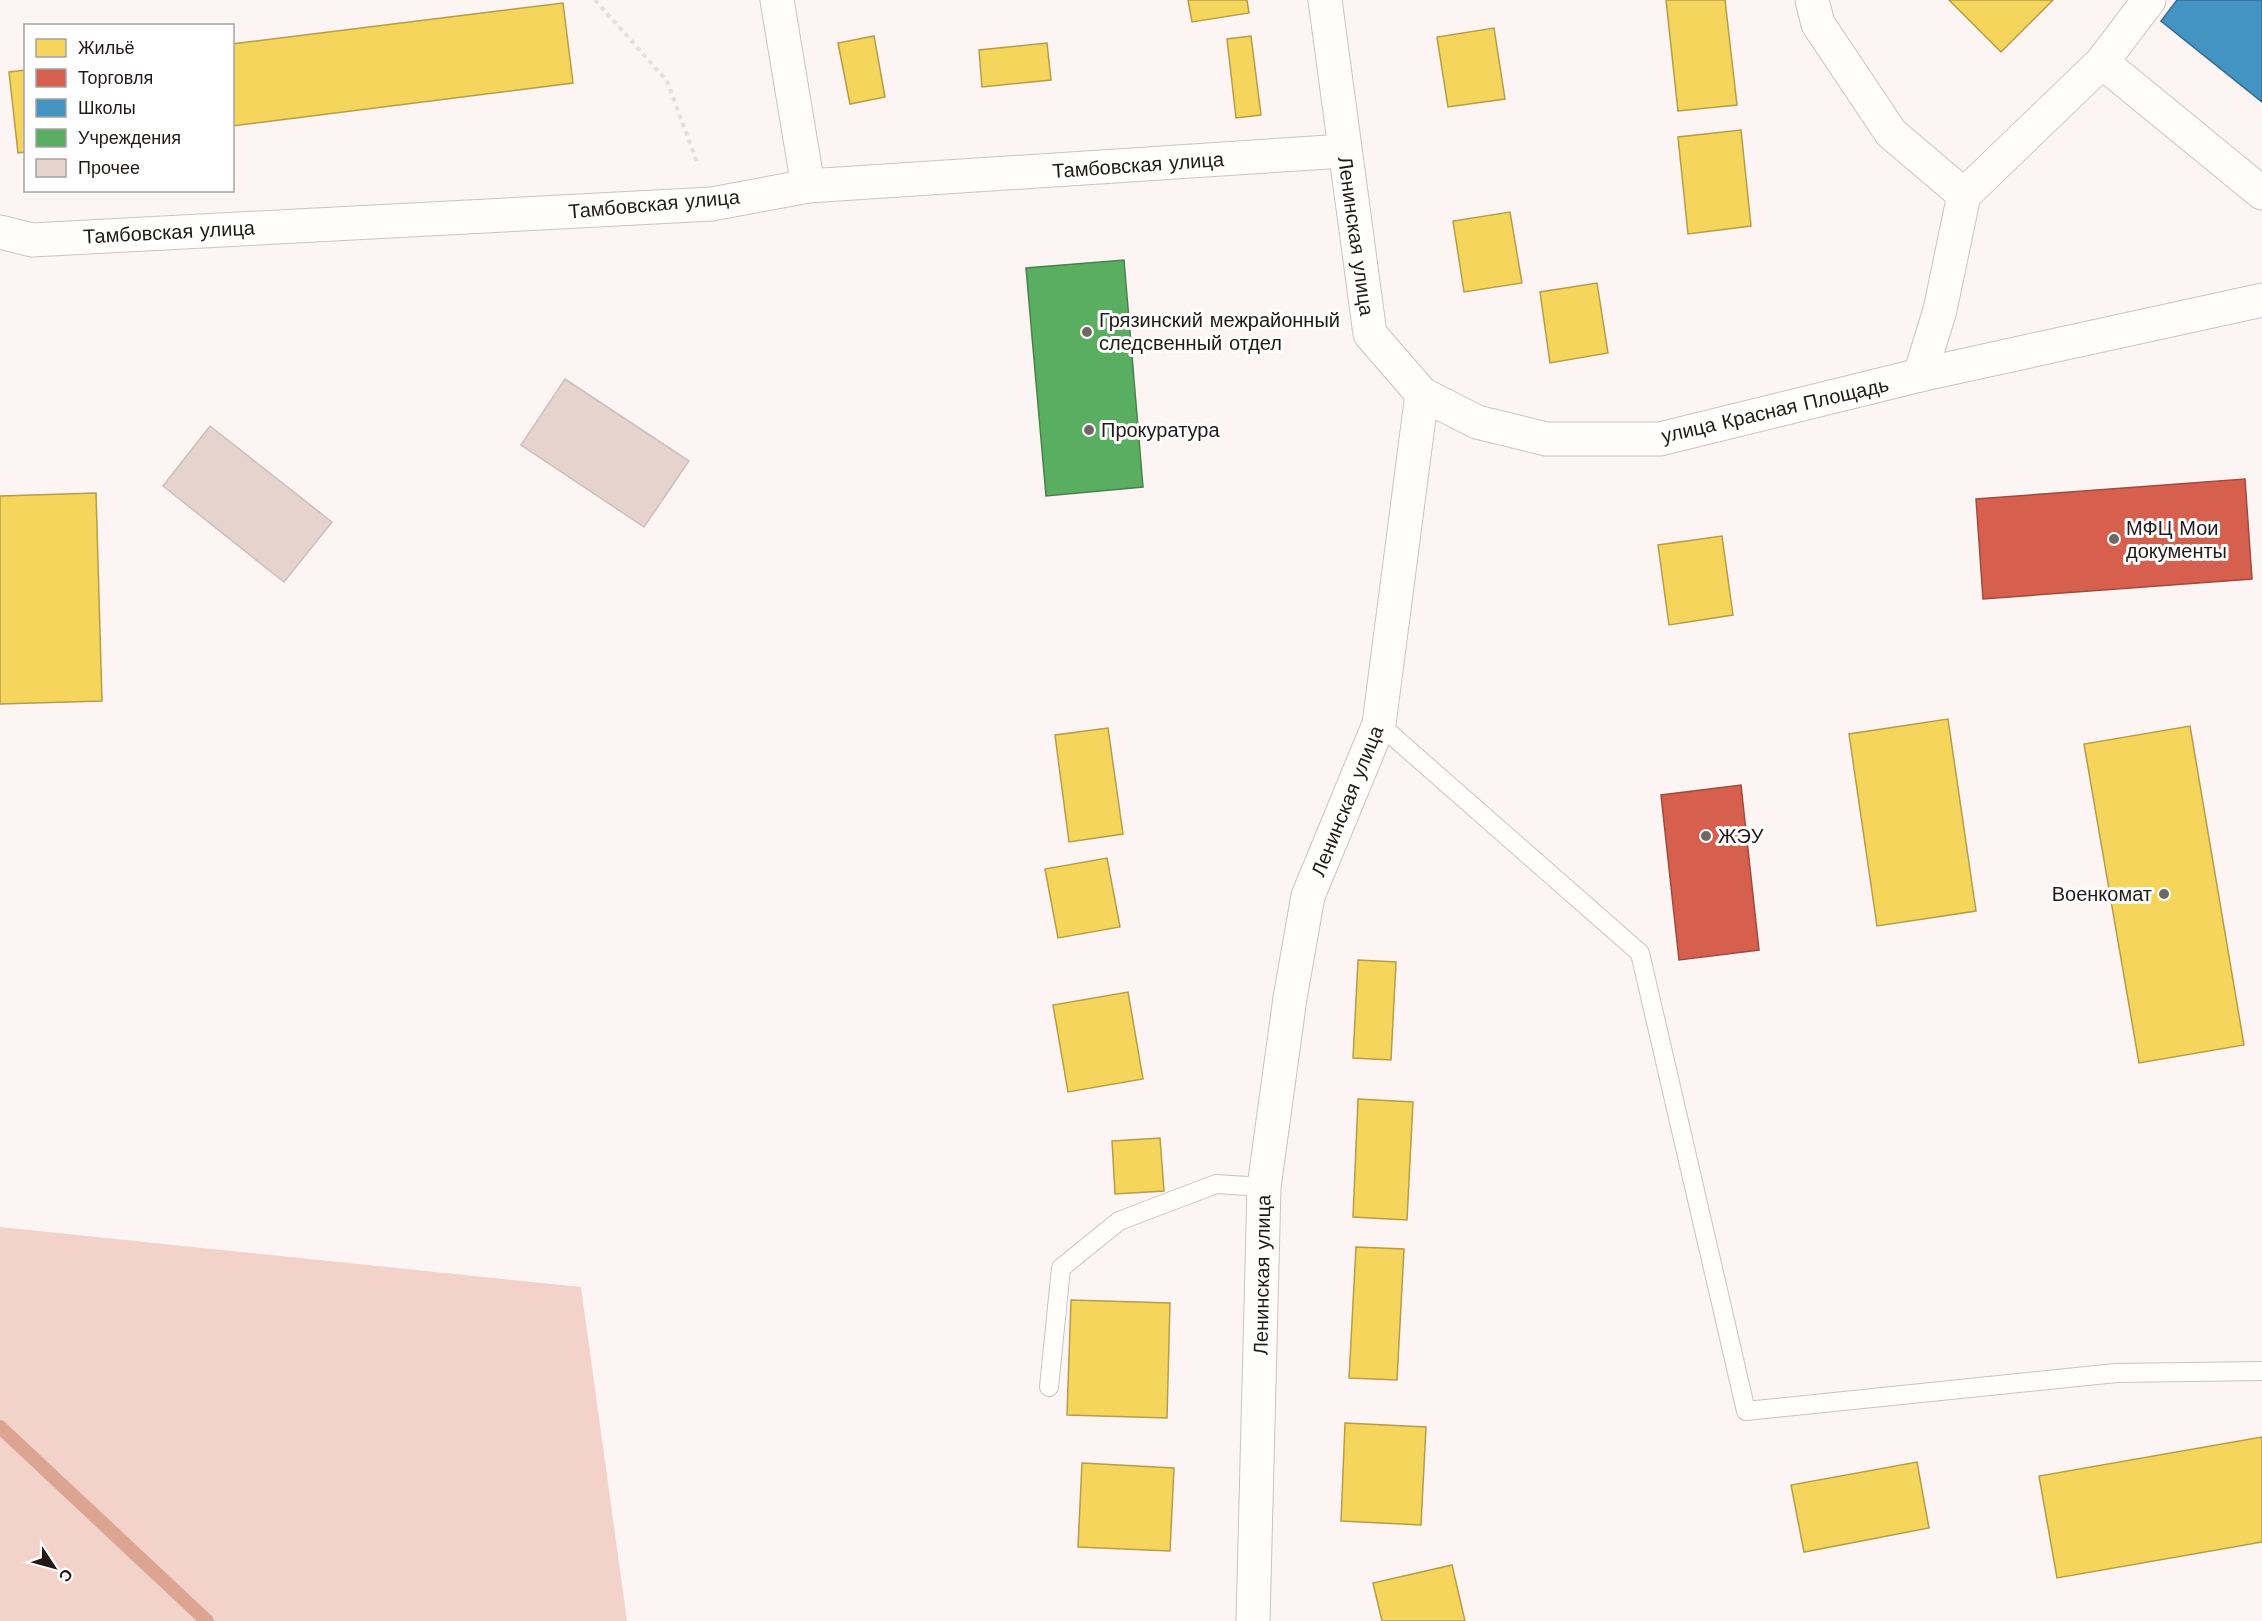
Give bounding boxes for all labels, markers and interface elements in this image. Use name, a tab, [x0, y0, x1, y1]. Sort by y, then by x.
legend	[24, 24, 234, 192]
text: Жильё	[78, 37, 135, 58]
text: Торговля	[78, 67, 153, 88]
text: Школы	[78, 97, 136, 118]
text: Учреждения	[78, 127, 181, 148]
street label: Тамбовская улица	[1051, 147, 1225, 183]
street label: Ленинская улица	[1333, 155, 1379, 318]
text: Прочее	[78, 157, 140, 178]
street label: Тамбовская улица	[567, 184, 742, 223]
street label: Тамбовская улица	[83, 215, 256, 248]
place label: Грязинский межрайонный следсвенный отдел	[1099, 308, 1340, 355]
marker: Грязинский межрайонный следсвенный отдел	[1080, 325, 1094, 339]
street label: улица Красная Площадь	[1659, 372, 1891, 448]
place label: Прокуратура	[1101, 418, 1220, 442]
marker: Прокуратура	[1082, 423, 1096, 437]
place label: МФЦ Мои документы	[2126, 516, 2227, 563]
marker: МФЦ Мои документы	[2107, 532, 2121, 546]
street label: Ленинская улица	[1306, 721, 1389, 880]
place label: ЖЭУ	[1718, 824, 1764, 848]
marker: ЖЭУ	[1699, 829, 1713, 843]
place label: Военкомат	[2052, 882, 2152, 906]
marker: Военкомат	[2157, 887, 2171, 901]
street label: Ленинская улица	[1249, 1194, 1275, 1355]
north arrow	[24, 1537, 84, 1597]
text: С	[54, 1565, 77, 1586]

